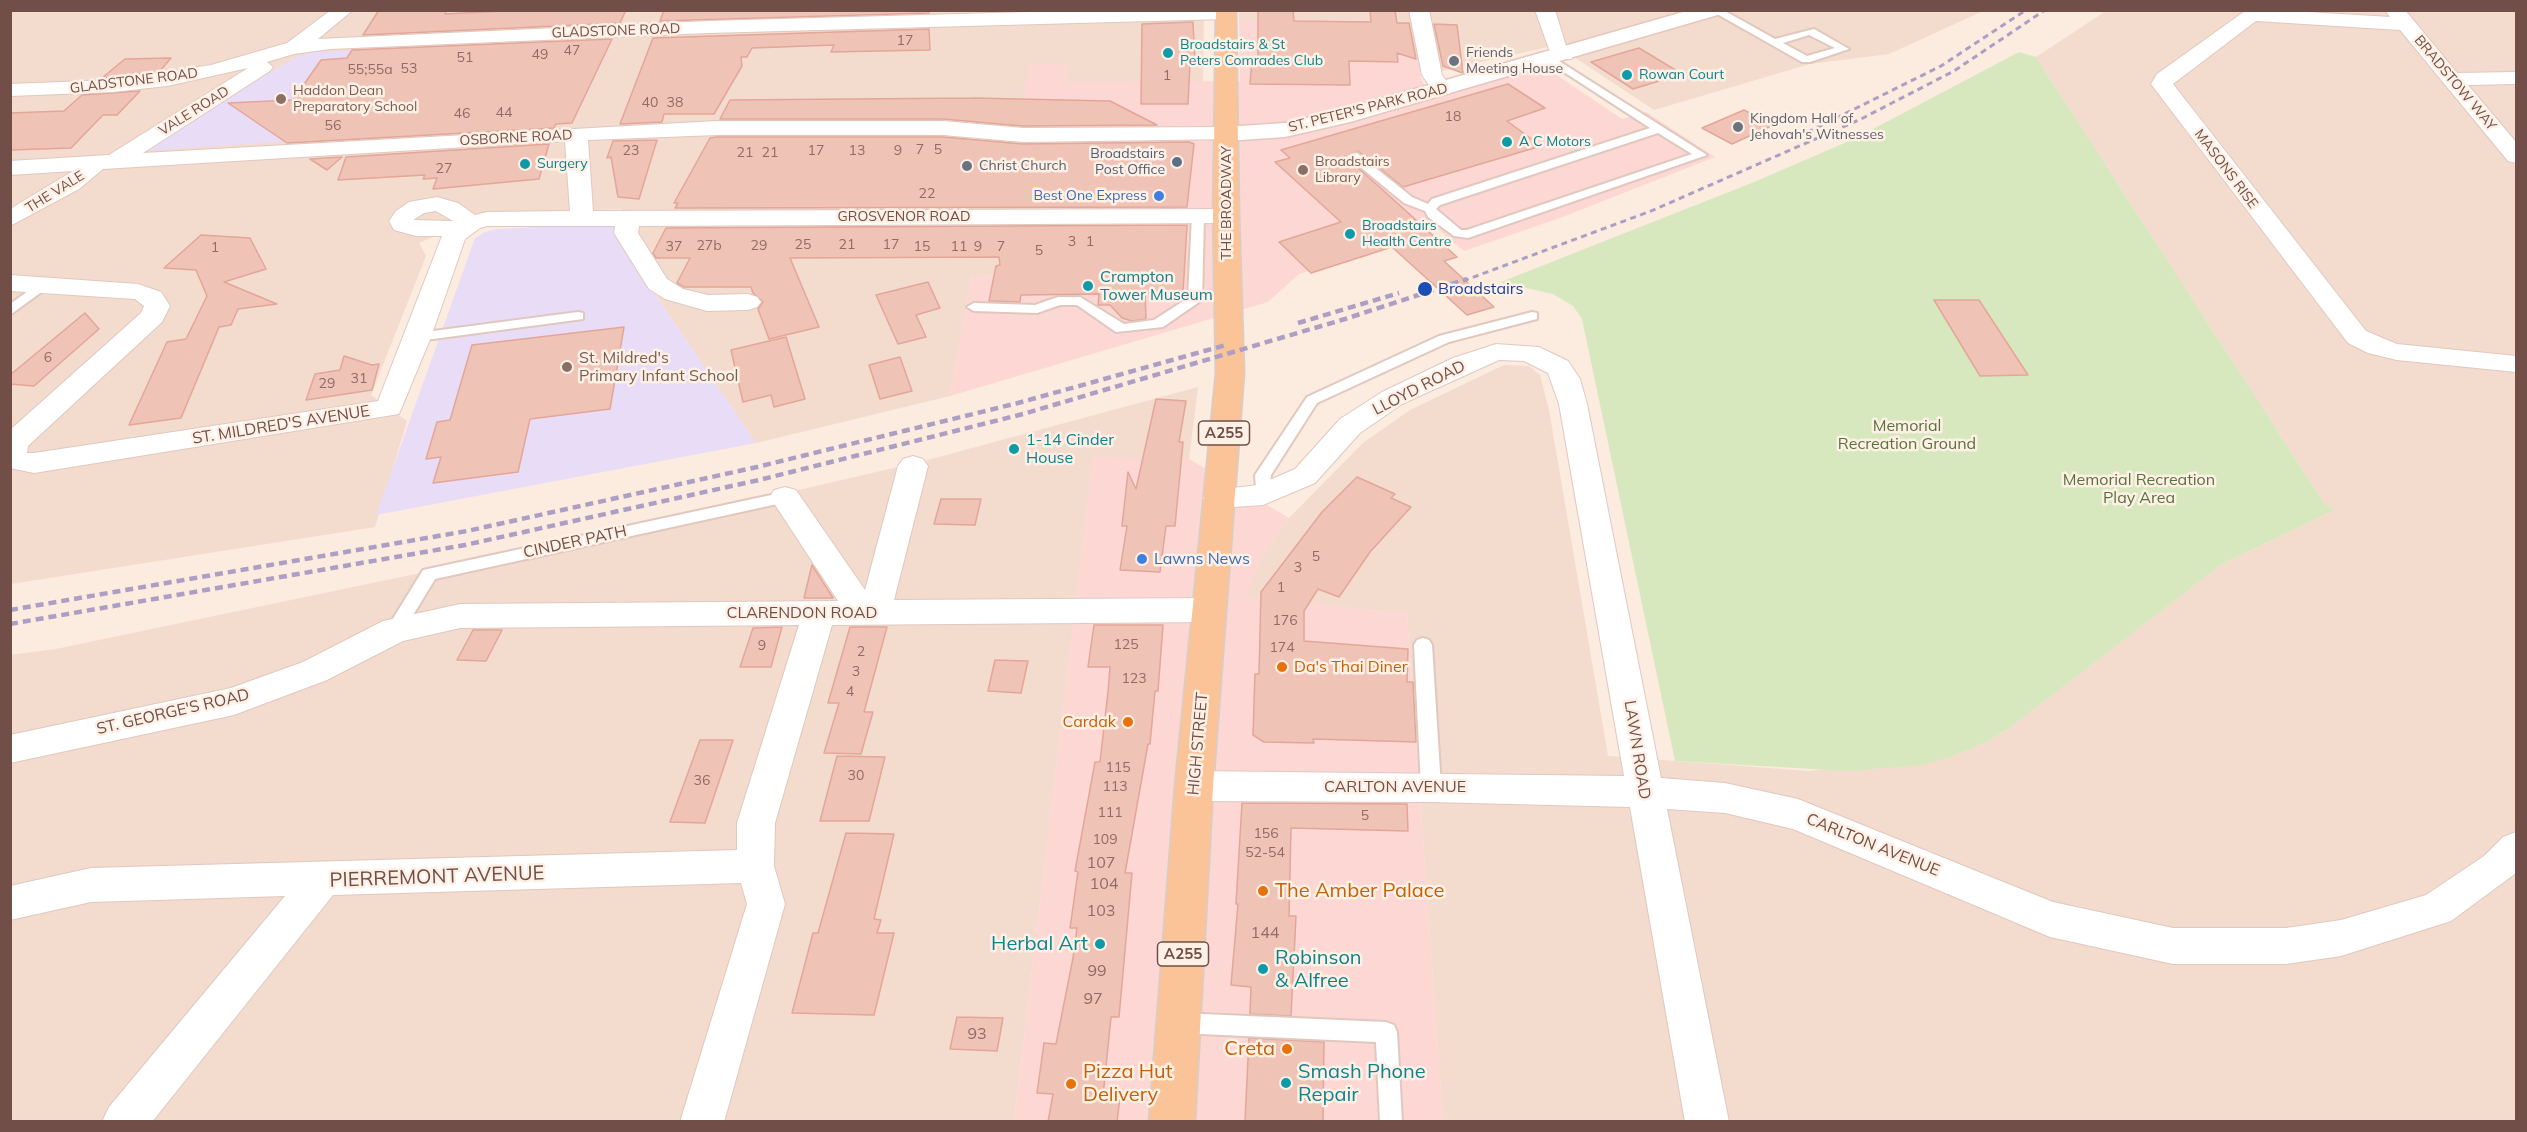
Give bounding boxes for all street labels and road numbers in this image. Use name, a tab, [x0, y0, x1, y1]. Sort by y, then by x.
street label: GLADSTONE ROAD	[551, 20, 681, 42]
street label: BRADSTOW WAY	[2410, 32, 2500, 134]
street label: GLADSTONE ROAD	[69, 65, 199, 97]
street label: ST. PETER'S PARK ROAD	[1287, 80, 1449, 136]
street label: VALE ROAD	[156, 83, 232, 139]
street label: MASONS RISE	[2191, 126, 2261, 212]
street label: OSBORNE ROAD	[459, 127, 573, 149]
street label: THE BROADWAY	[1219, 146, 1235, 260]
street label: THE VALE	[22, 167, 88, 217]
street label: GROSVENOR ROAD	[838, 209, 970, 225]
street label: LLOYD ROAD	[1369, 356, 1469, 420]
street label: ST. MILDRED'S AVENUE	[191, 401, 371, 449]
road number: A255	[1198, 421, 1250, 445]
street label: CINDER PATH	[521, 522, 629, 562]
street label: CLARENDON ROAD	[727, 603, 877, 623]
street label: ST. GEORGE'S ROAD	[95, 685, 251, 739]
street label: HIGH STREET	[1184, 692, 1212, 796]
street label: LAWN ROAD	[1620, 699, 1654, 801]
street label: CARLTON AVENUE	[1324, 777, 1466, 797]
street label: CARLTON AVENUE	[1804, 809, 1942, 881]
street label: PIERREMONT AVENUE	[329, 861, 545, 893]
road number: A255	[1158, 942, 1208, 966]

